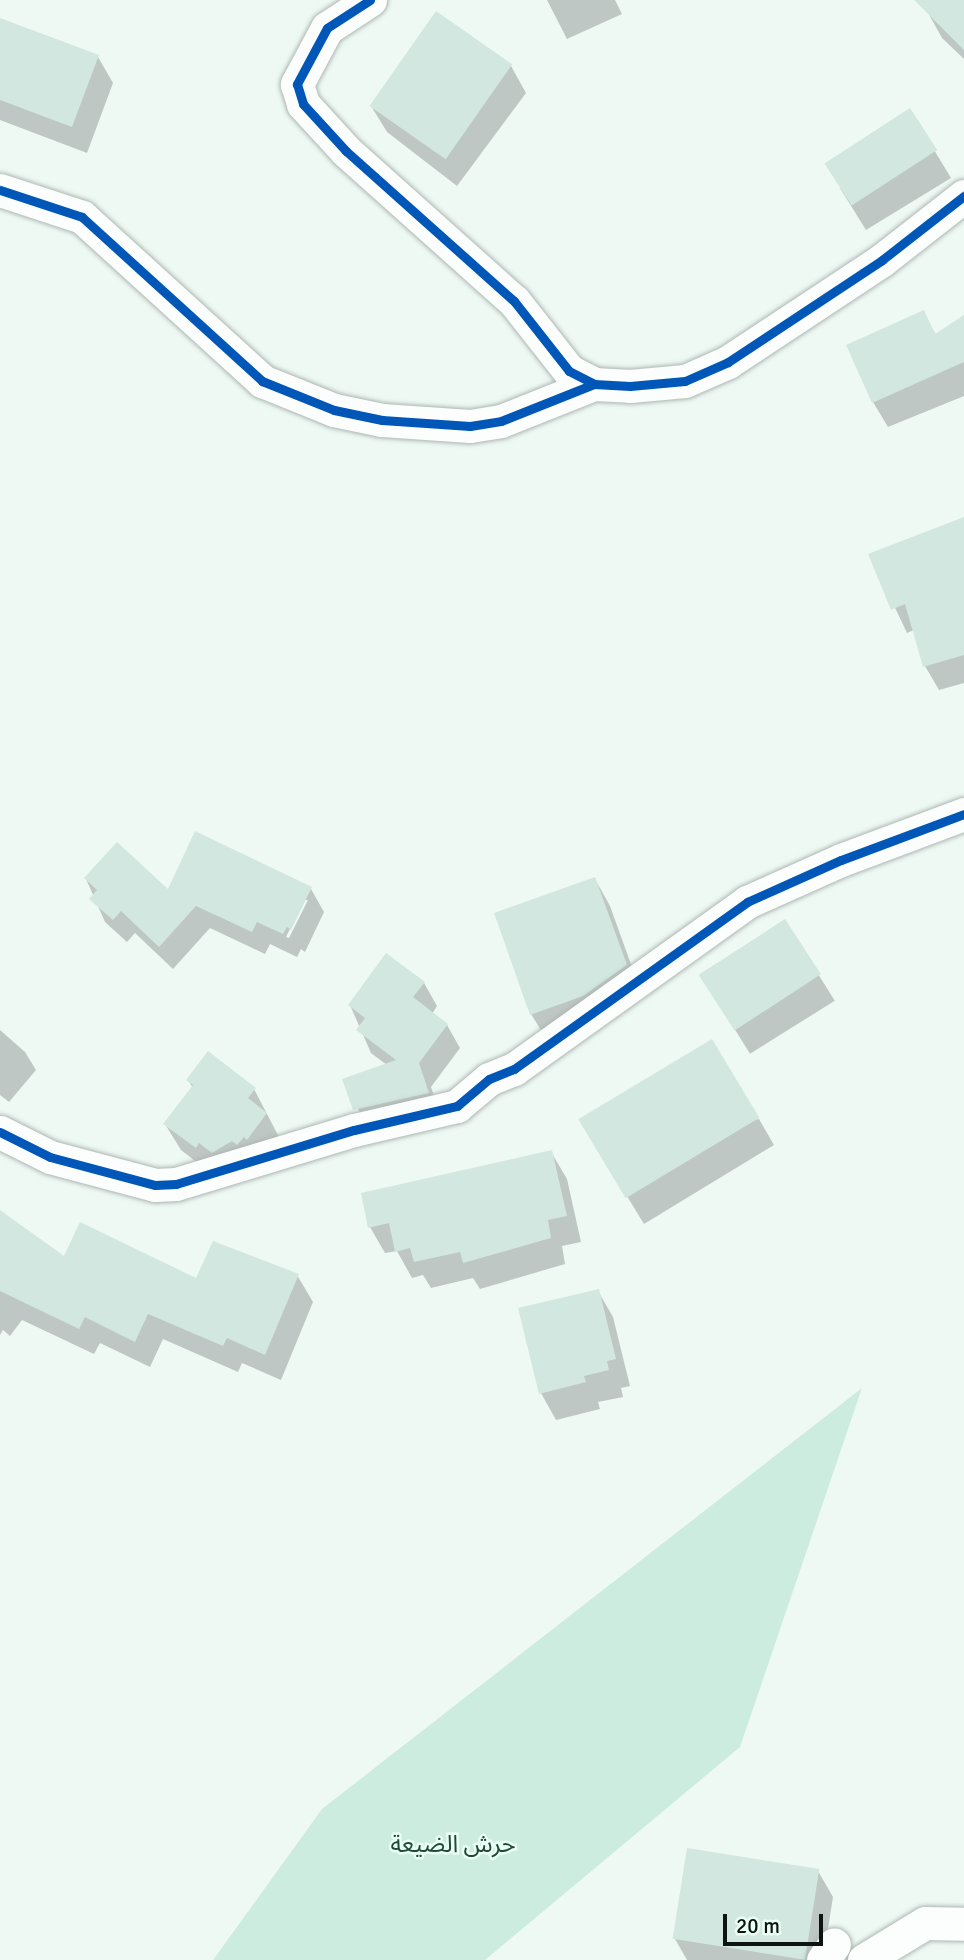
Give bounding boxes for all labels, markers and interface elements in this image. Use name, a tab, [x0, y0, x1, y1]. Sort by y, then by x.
park label: حرش الضيعة	[390, 1831, 516, 1859]
scale bar	[726, 1900, 826, 1944]
text: 20 m	[736, 1913, 780, 1939]

